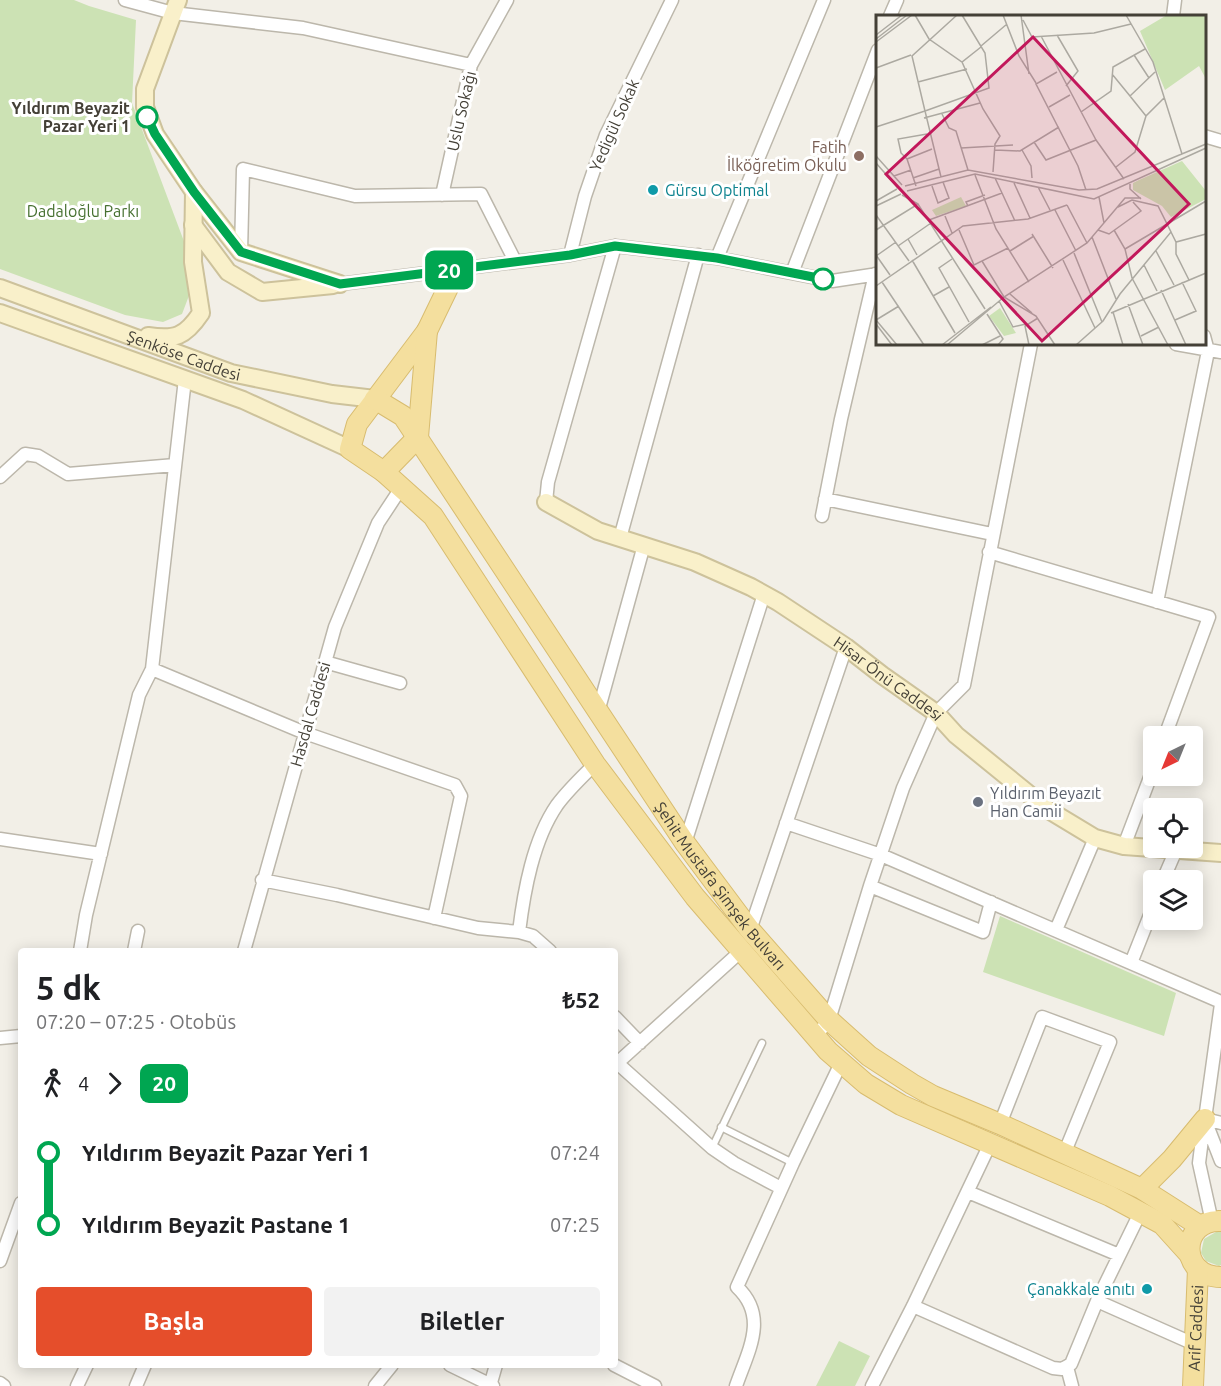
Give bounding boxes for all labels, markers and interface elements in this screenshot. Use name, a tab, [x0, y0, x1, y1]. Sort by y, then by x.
inset map	[876, 15, 1206, 345]
street label: Uslu Sokağı	[443, 69, 479, 153]
street label: Yedigül Sokak	[586, 76, 642, 174]
place label: Yıldırım Beyazit Pazar Yeri 1	[11, 99, 130, 135]
marker: Yıldırım Beyazit Pazar Yeri 1	[136, 106, 158, 128]
place label: Fatih İlköğretim Okulu	[727, 138, 847, 174]
marker: Fatih İlköğretim Okulu	[852, 149, 866, 163]
place label: Gürsu Optimal	[665, 181, 769, 199]
marker: Gürsu Optimal	[646, 183, 660, 197]
park label: Dadaloğlu Parkı	[27, 202, 139, 220]
line badge: 20	[422, 250, 476, 290]
text: 20	[437, 258, 461, 282]
unlabelled marker	[812, 268, 834, 290]
street label: Şenköse Caddesi	[125, 327, 242, 384]
street label: Hisar Önü Caddesi	[831, 633, 947, 724]
street label: Hasdal Caddesi	[286, 660, 334, 768]
north arrow	[1143, 726, 1203, 786]
map controls	[1143, 726, 1203, 930]
place label: Yıldırım Beyazıt Han Camii	[990, 784, 1102, 820]
marker: Yıldırım Beyazıt Han Camii	[971, 795, 985, 809]
street label: Şehit Mustafa Şimşek Bulvarı	[651, 798, 790, 973]
button: locate	[1143, 798, 1203, 858]
button: layers	[1143, 870, 1203, 930]
text: 5 dk	[36, 969, 101, 1006]
text: ₺52	[563, 987, 600, 1012]
text: 07:20 – 07:25 · Otobüs	[36, 1010, 236, 1033]
icon: walk	[36, 1067, 69, 1100]
icon: forward	[98, 1067, 131, 1100]
text: 20	[152, 1071, 176, 1095]
text: 4	[78, 1072, 89, 1095]
text: Yıldırım Beyazit Pazar Yeri 1	[82, 1140, 370, 1165]
text: 07:24	[550, 1141, 600, 1164]
text: Yıldırım Beyazit Pastane 1	[82, 1212, 350, 1237]
text: 07:25	[550, 1213, 600, 1236]
place label: Çanakkale anıtı	[1027, 1280, 1135, 1298]
marker: Çanakkale anıtı	[1140, 1282, 1154, 1296]
street label: Arif Caddesi	[1185, 1284, 1206, 1372]
button: Başla	[36, 1287, 312, 1356]
button: Biletler	[324, 1287, 600, 1356]

